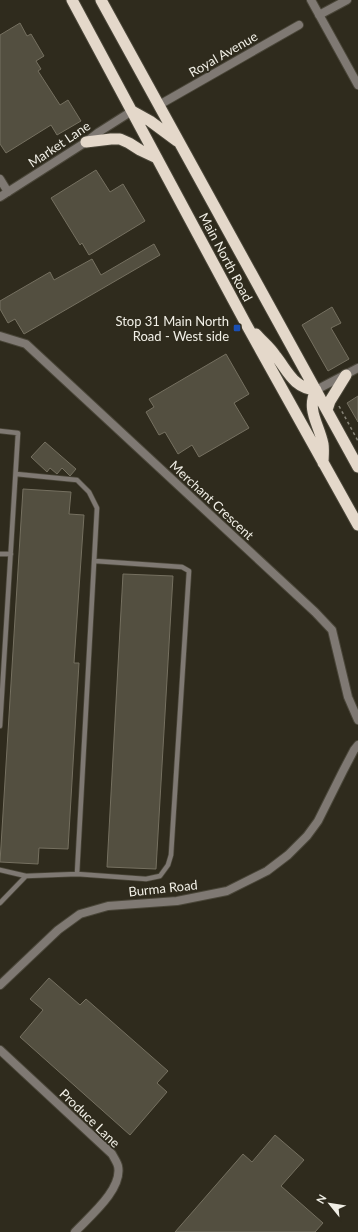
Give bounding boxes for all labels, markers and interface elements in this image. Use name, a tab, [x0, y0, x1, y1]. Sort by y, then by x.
street label: Royal Avenue	[186, 28, 260, 80]
street label: Market Lane	[25, 117, 93, 171]
street label: Main North Road	[196, 210, 256, 304]
place label: Stop 31 Main North Road - West side	[115, 313, 229, 344]
marker: Stop 31 Main North Road - West side	[232, 323, 242, 333]
street label: Merchant Crescent	[167, 457, 257, 543]
street label: Burma Road	[128, 876, 198, 900]
street label: Produce Lane	[57, 1085, 124, 1151]
north arrow	[310, 1184, 350, 1224]
text: N	[313, 1192, 329, 1206]

